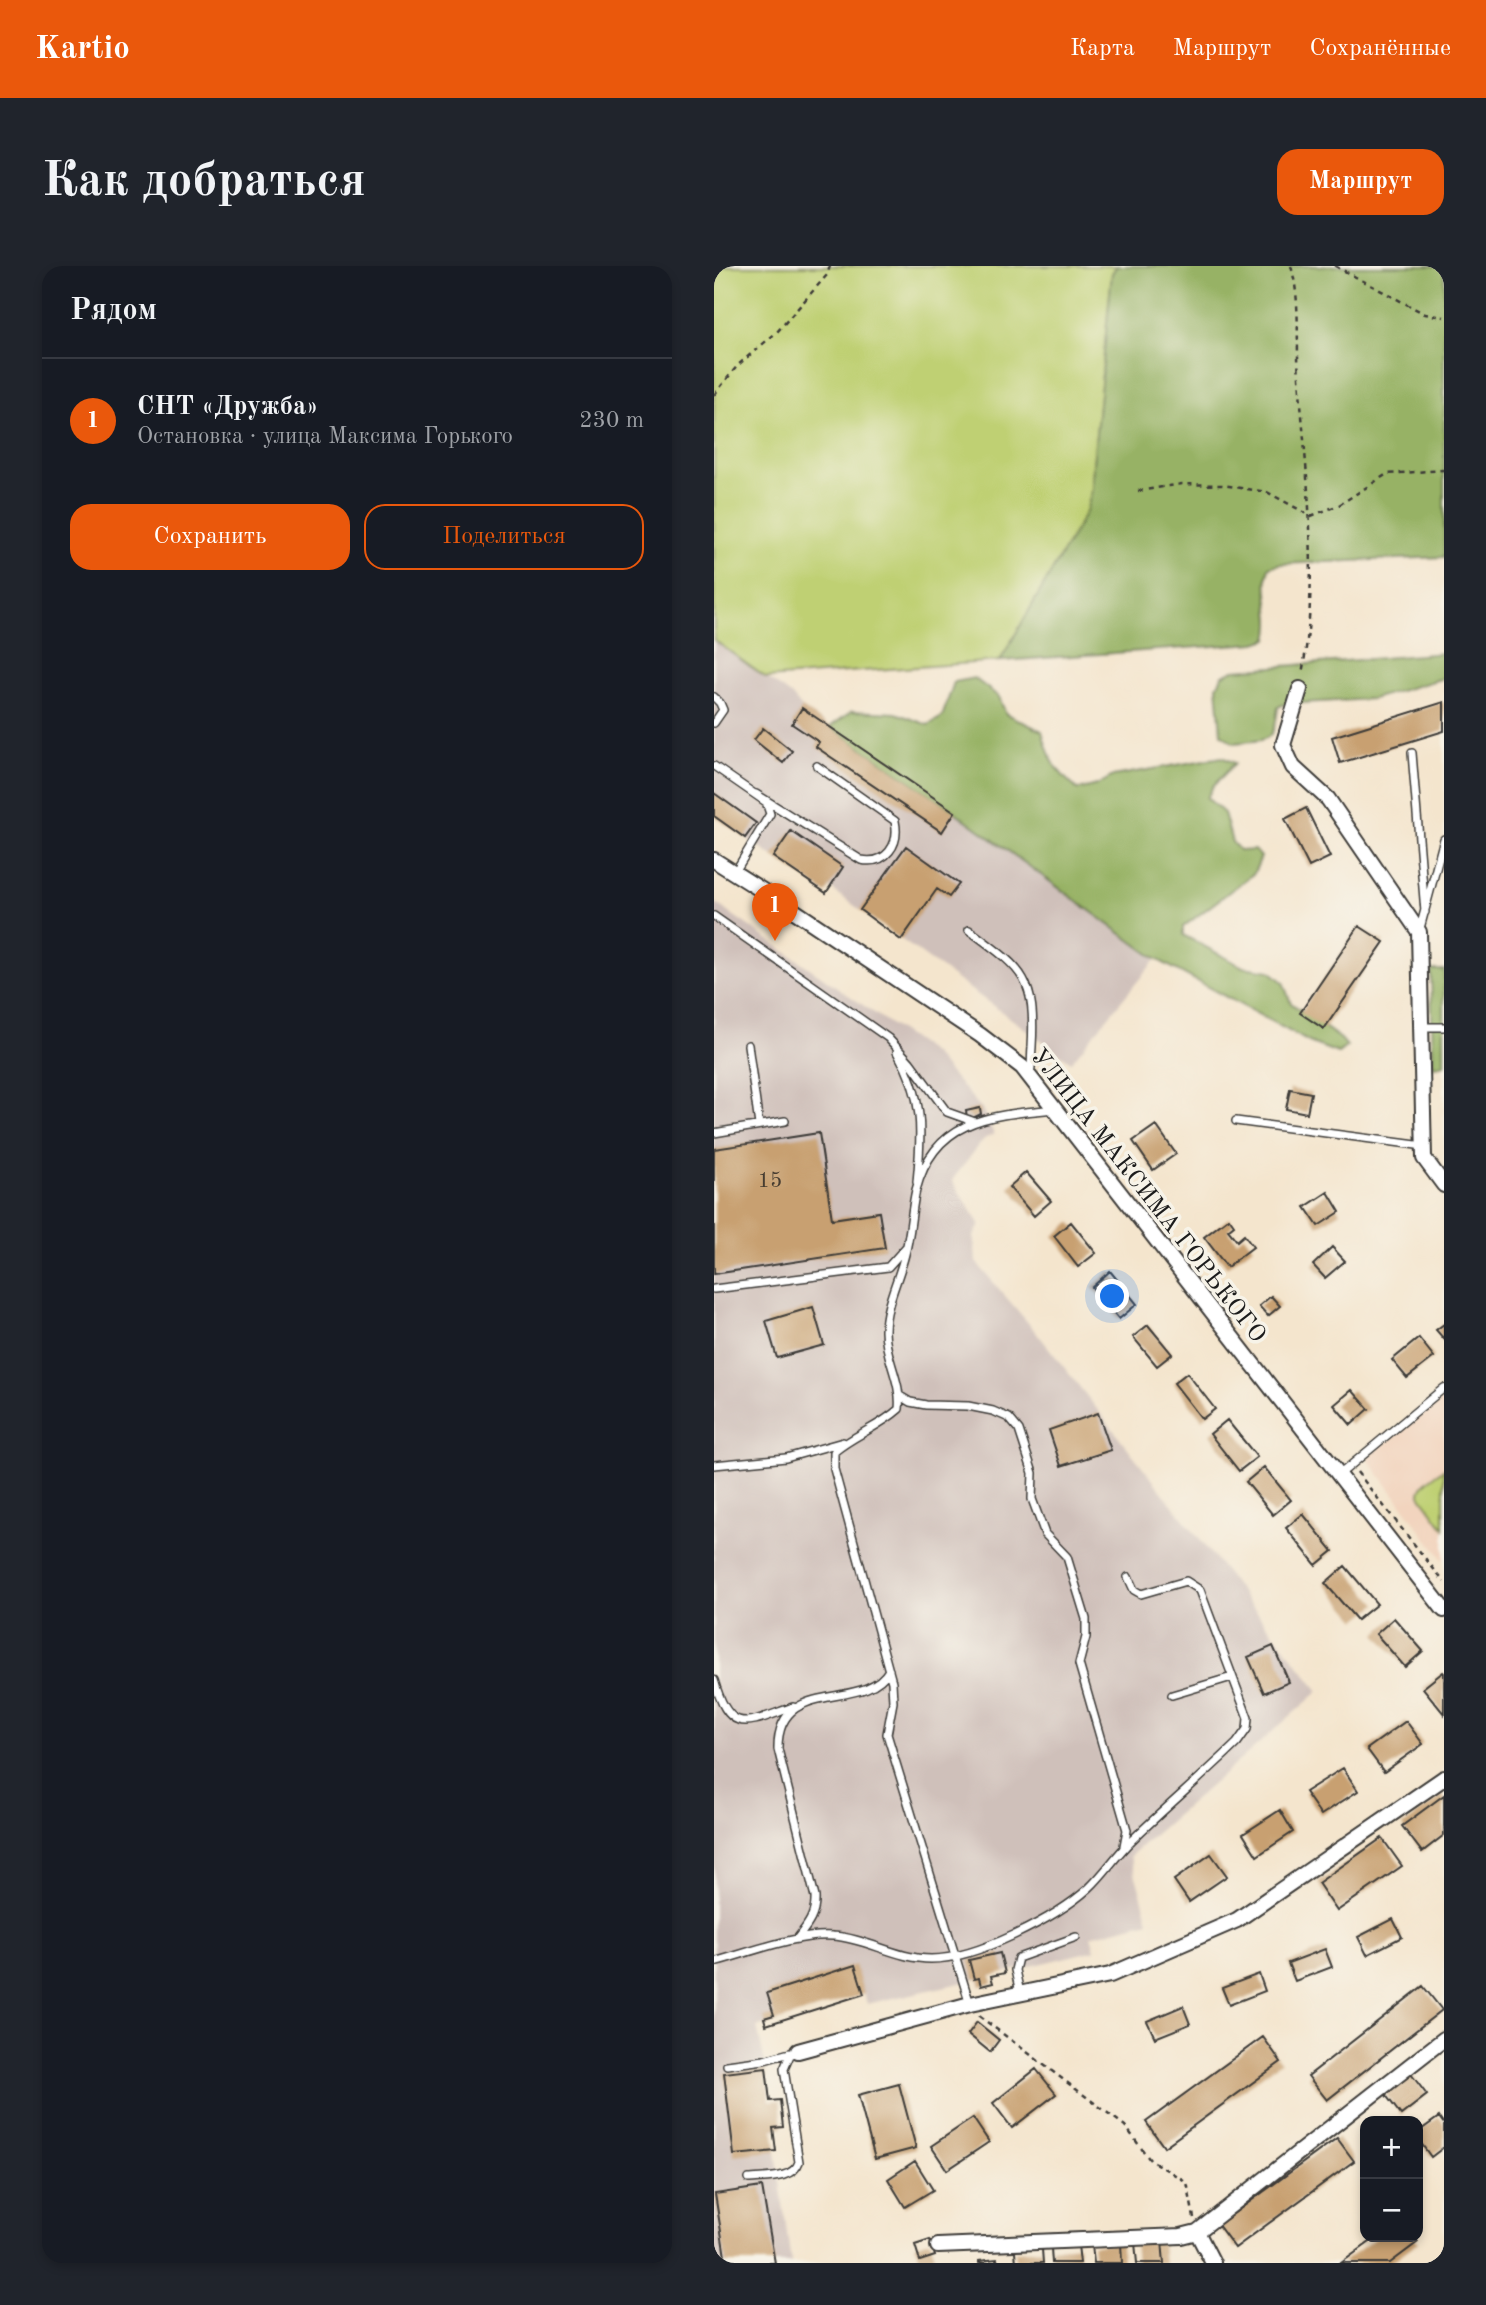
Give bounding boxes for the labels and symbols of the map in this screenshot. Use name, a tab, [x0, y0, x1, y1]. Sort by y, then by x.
pin: 1	[752, 883, 798, 941]
street label: УЛИЦА МАКСИМА ГОРЬКОГО	[1025, 1045, 1270, 1348]
house number: 15	[758, 1171, 782, 1192]
your location	[1095, 1279, 1129, 1313]

